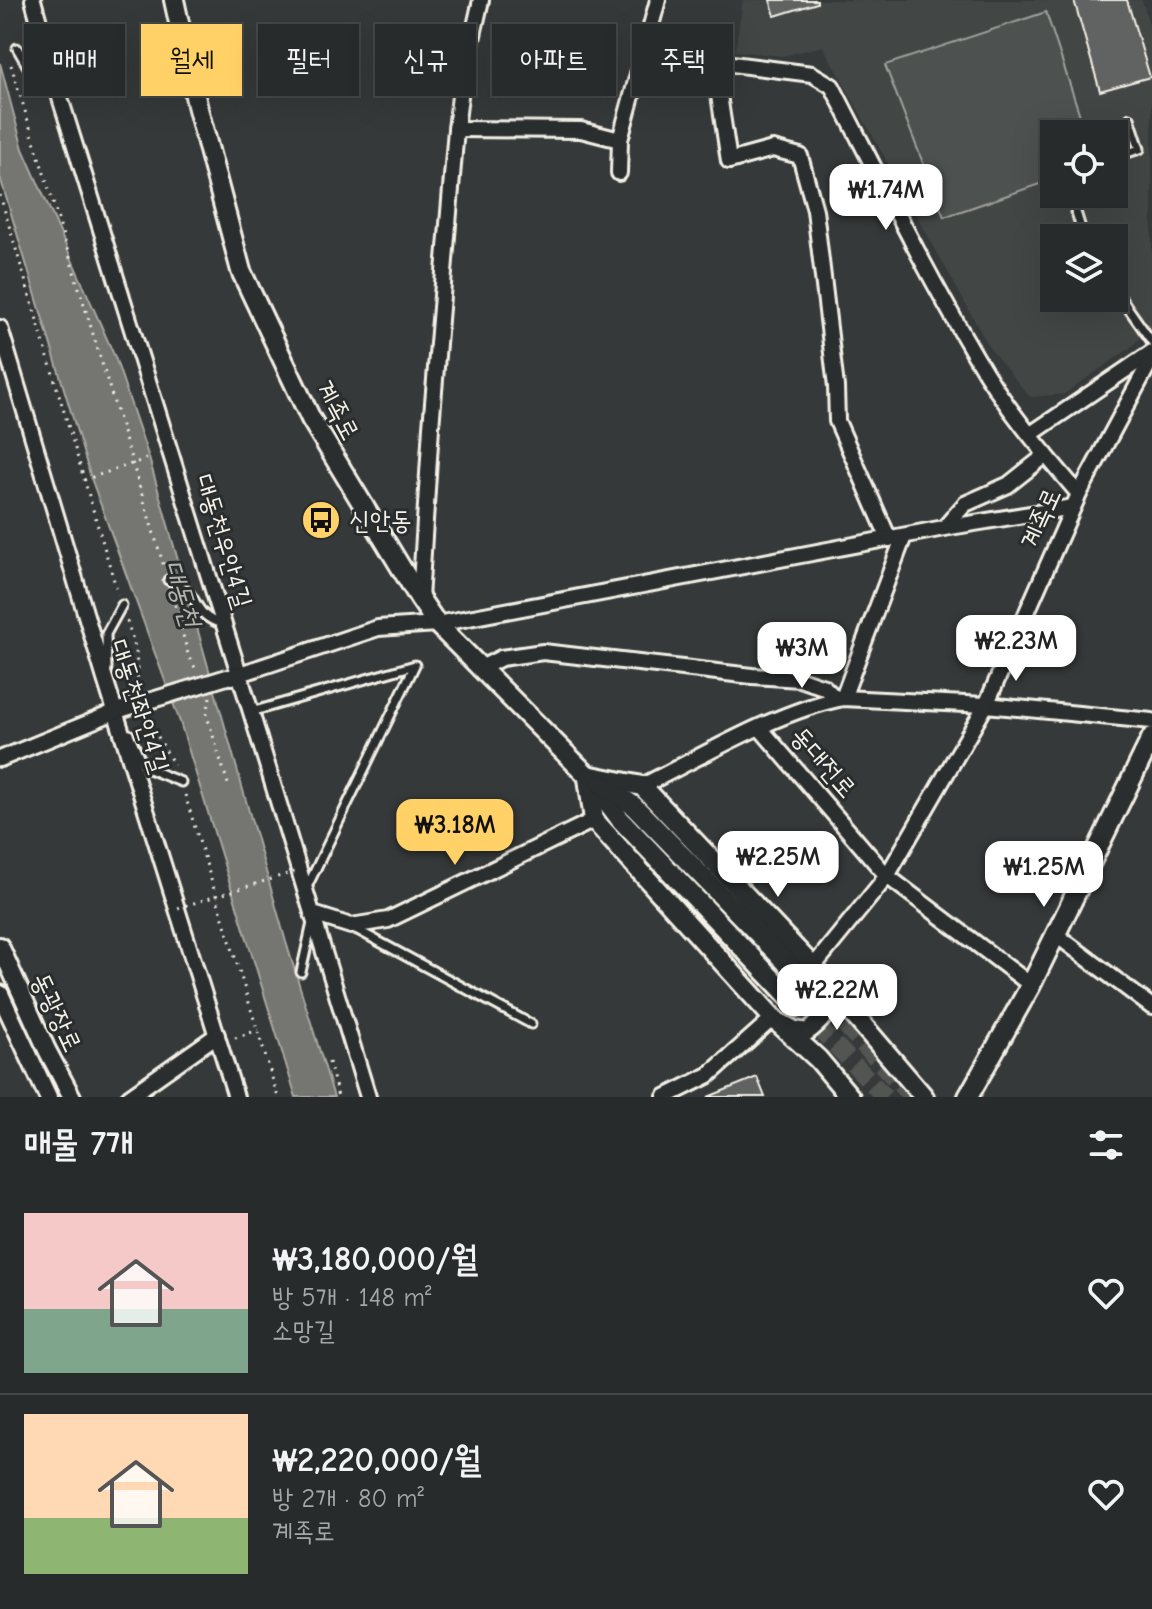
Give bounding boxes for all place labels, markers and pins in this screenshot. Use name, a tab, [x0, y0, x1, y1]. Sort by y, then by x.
pin: ₩1.74M	[821, 164, 951, 232]
bus stop icon: 신안동	[300, 499, 342, 541]
place label: 신안동	[349, 506, 412, 536]
pin: ₩2.23M	[951, 615, 1081, 683]
pin: ₩3M	[763, 622, 841, 690]
pin: ₩3.18M	[390, 799, 520, 867]
pin: ₩2.25M	[713, 831, 843, 899]
pin: ₩1.25M	[979, 841, 1109, 909]
pin: ₩2.22M	[772, 964, 902, 1032]

